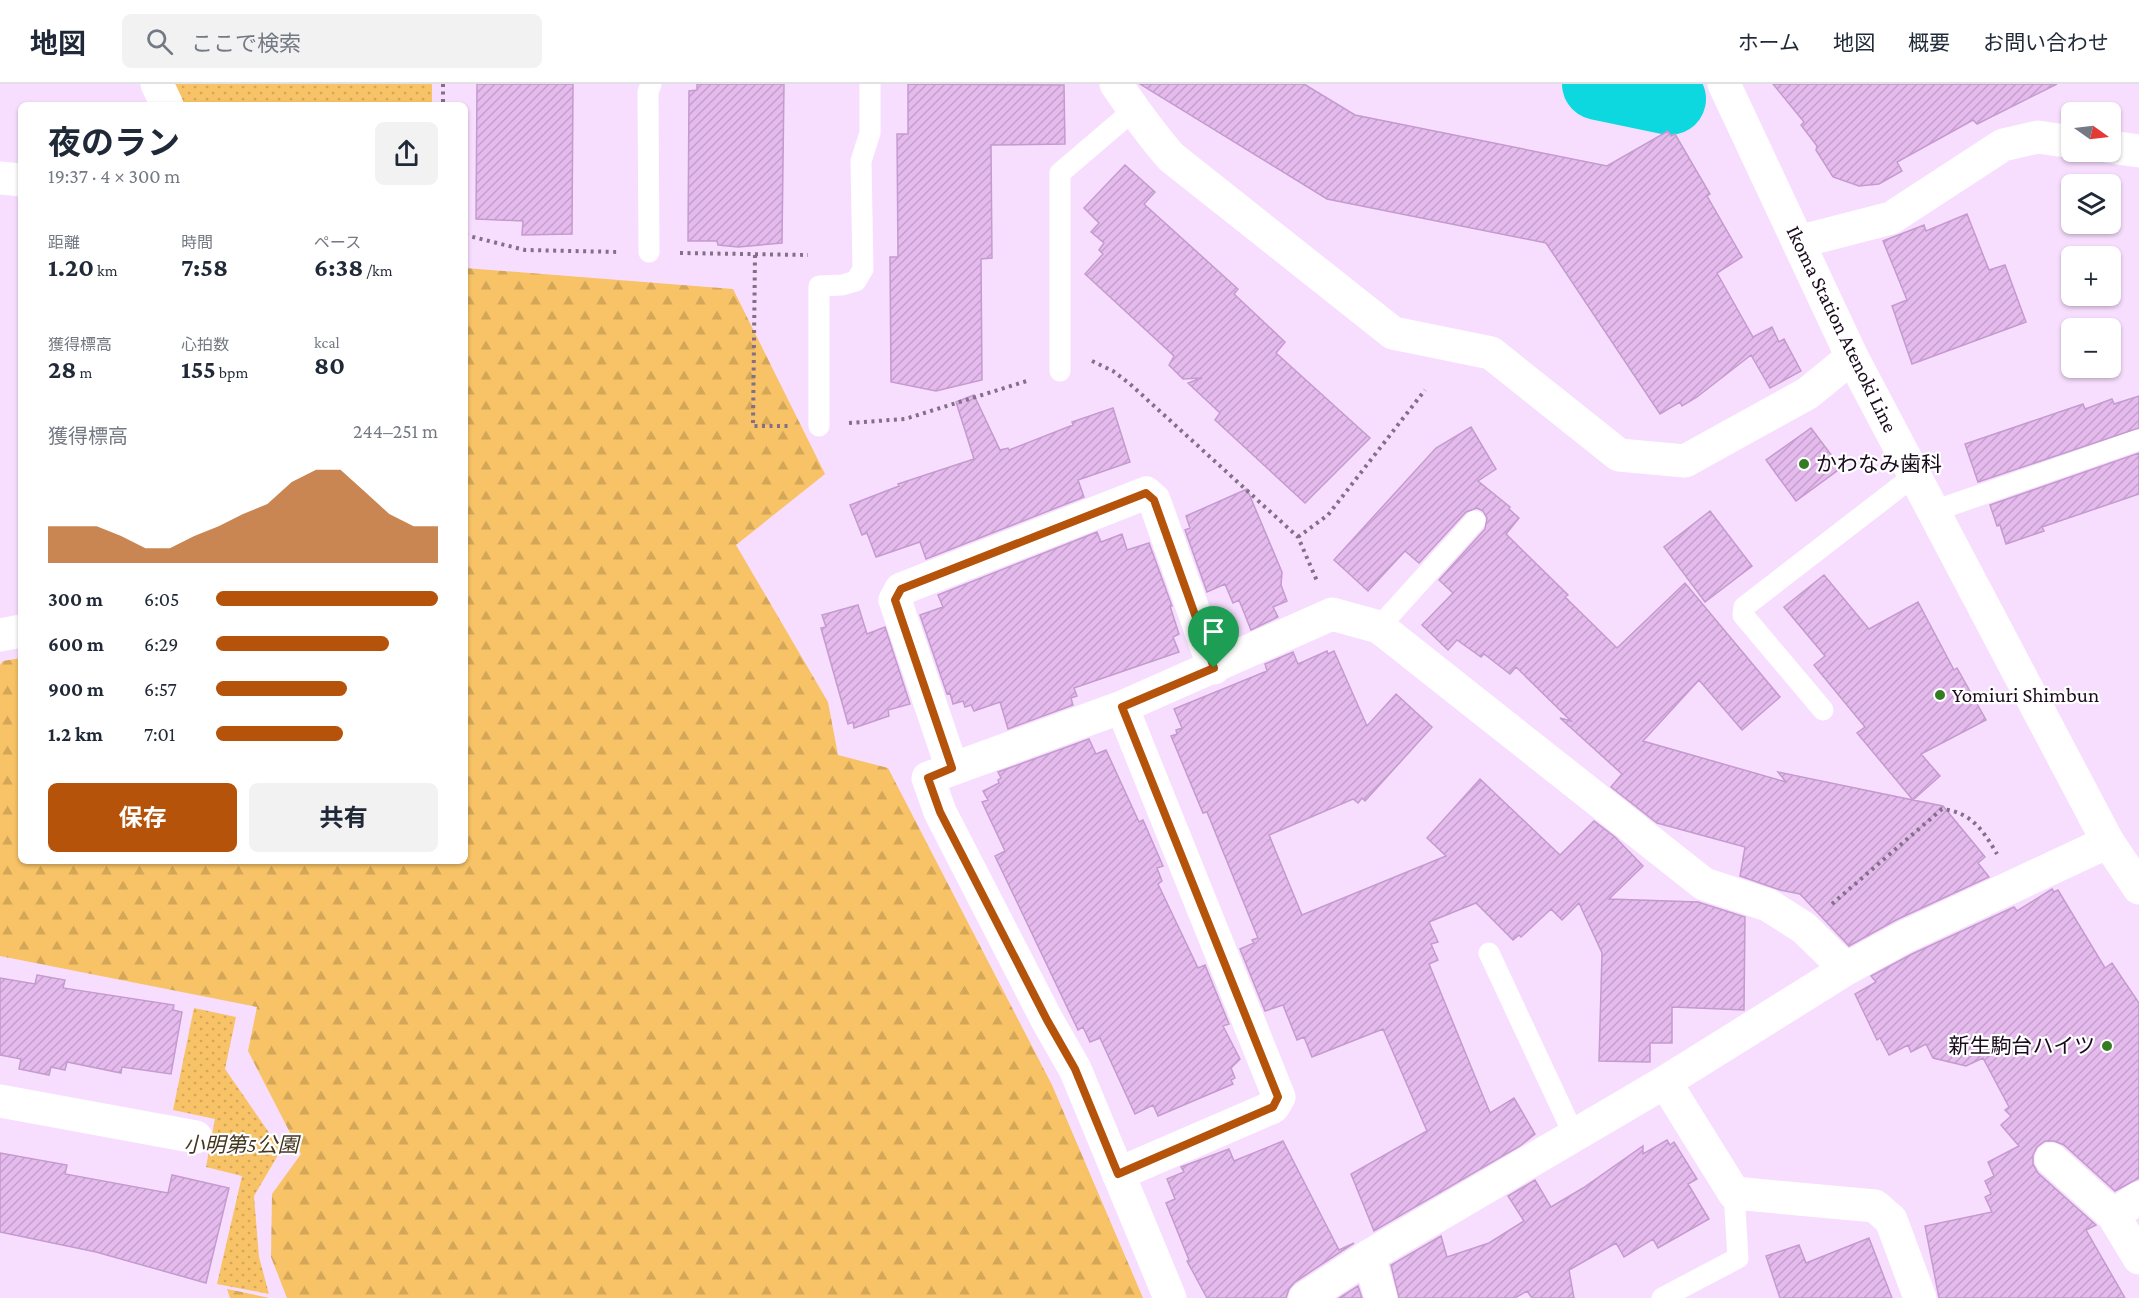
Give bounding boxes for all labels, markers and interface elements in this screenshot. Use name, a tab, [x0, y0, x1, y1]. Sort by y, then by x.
search box	[122, 14, 542, 68]
icon: search	[143, 25, 176, 58]
text: 地図	[30, 28, 86, 59]
text: ここで検索	[191, 31, 301, 56]
text: ホーム	[1738, 31, 1800, 55]
text: 地図	[1833, 31, 1875, 55]
text: 概要	[1908, 31, 1950, 55]
text: お問い合わせ	[1983, 31, 2109, 55]
north arrow	[2061, 102, 2121, 162]
map controls	[2061, 102, 2121, 378]
button: share	[375, 122, 438, 185]
text: 夜のラン	[48, 124, 180, 161]
text: 19:37 · 4 × 300 m	[48, 165, 180, 187]
button: layers	[2061, 174, 2121, 234]
street label: Ikoma Station Atenoki Line	[1781, 222, 1903, 436]
text: 距離	[48, 234, 80, 251]
text: 時間	[181, 234, 213, 251]
text: ペース	[314, 234, 361, 251]
button: +	[2061, 246, 2121, 306]
text: 1.20	[48, 253, 94, 282]
text: 7:58	[181, 253, 228, 282]
text: 6:38	[314, 253, 363, 282]
text: km	[94, 262, 118, 279]
text: /km	[363, 262, 392, 279]
button: −	[2061, 318, 2121, 378]
text: kcal	[314, 334, 340, 351]
text: 獲得標高	[48, 336, 112, 353]
text: 心拍数	[181, 336, 229, 353]
text: 80	[314, 351, 345, 380]
text: 28	[48, 355, 76, 384]
text: 155	[181, 355, 216, 384]
text: m	[76, 364, 92, 381]
text: bpm	[216, 364, 248, 381]
text: 244–251 m	[353, 420, 438, 442]
text: 獲得標高	[48, 425, 128, 447]
place label: かわなみ歯科	[1816, 452, 1942, 476]
marker: かわなみ歯科	[1797, 457, 1811, 471]
text: 300 m	[48, 588, 103, 610]
text: 6:05	[144, 588, 179, 610]
pin	[1188, 606, 1239, 668]
icon: arrive	[1197, 615, 1230, 648]
text: 600 m	[48, 633, 104, 655]
text: 6:29	[144, 633, 178, 655]
text: 900 m	[48, 678, 104, 700]
text: 6:57	[144, 678, 177, 700]
place label: Yomiuri Shimbun	[1952, 683, 2099, 707]
marker: Yomiuri Shimbun	[1933, 688, 1947, 702]
text: 1.2 km	[48, 723, 103, 745]
text: 7:01	[144, 723, 175, 745]
button: 保存	[48, 783, 237, 852]
button: 共有	[249, 783, 438, 852]
place label: 新生駒台ハイツ	[1948, 1034, 2095, 1058]
marker: 新生駒台ハイツ	[2100, 1039, 2114, 1053]
park label: 小明第5公園	[184, 1133, 301, 1157]

